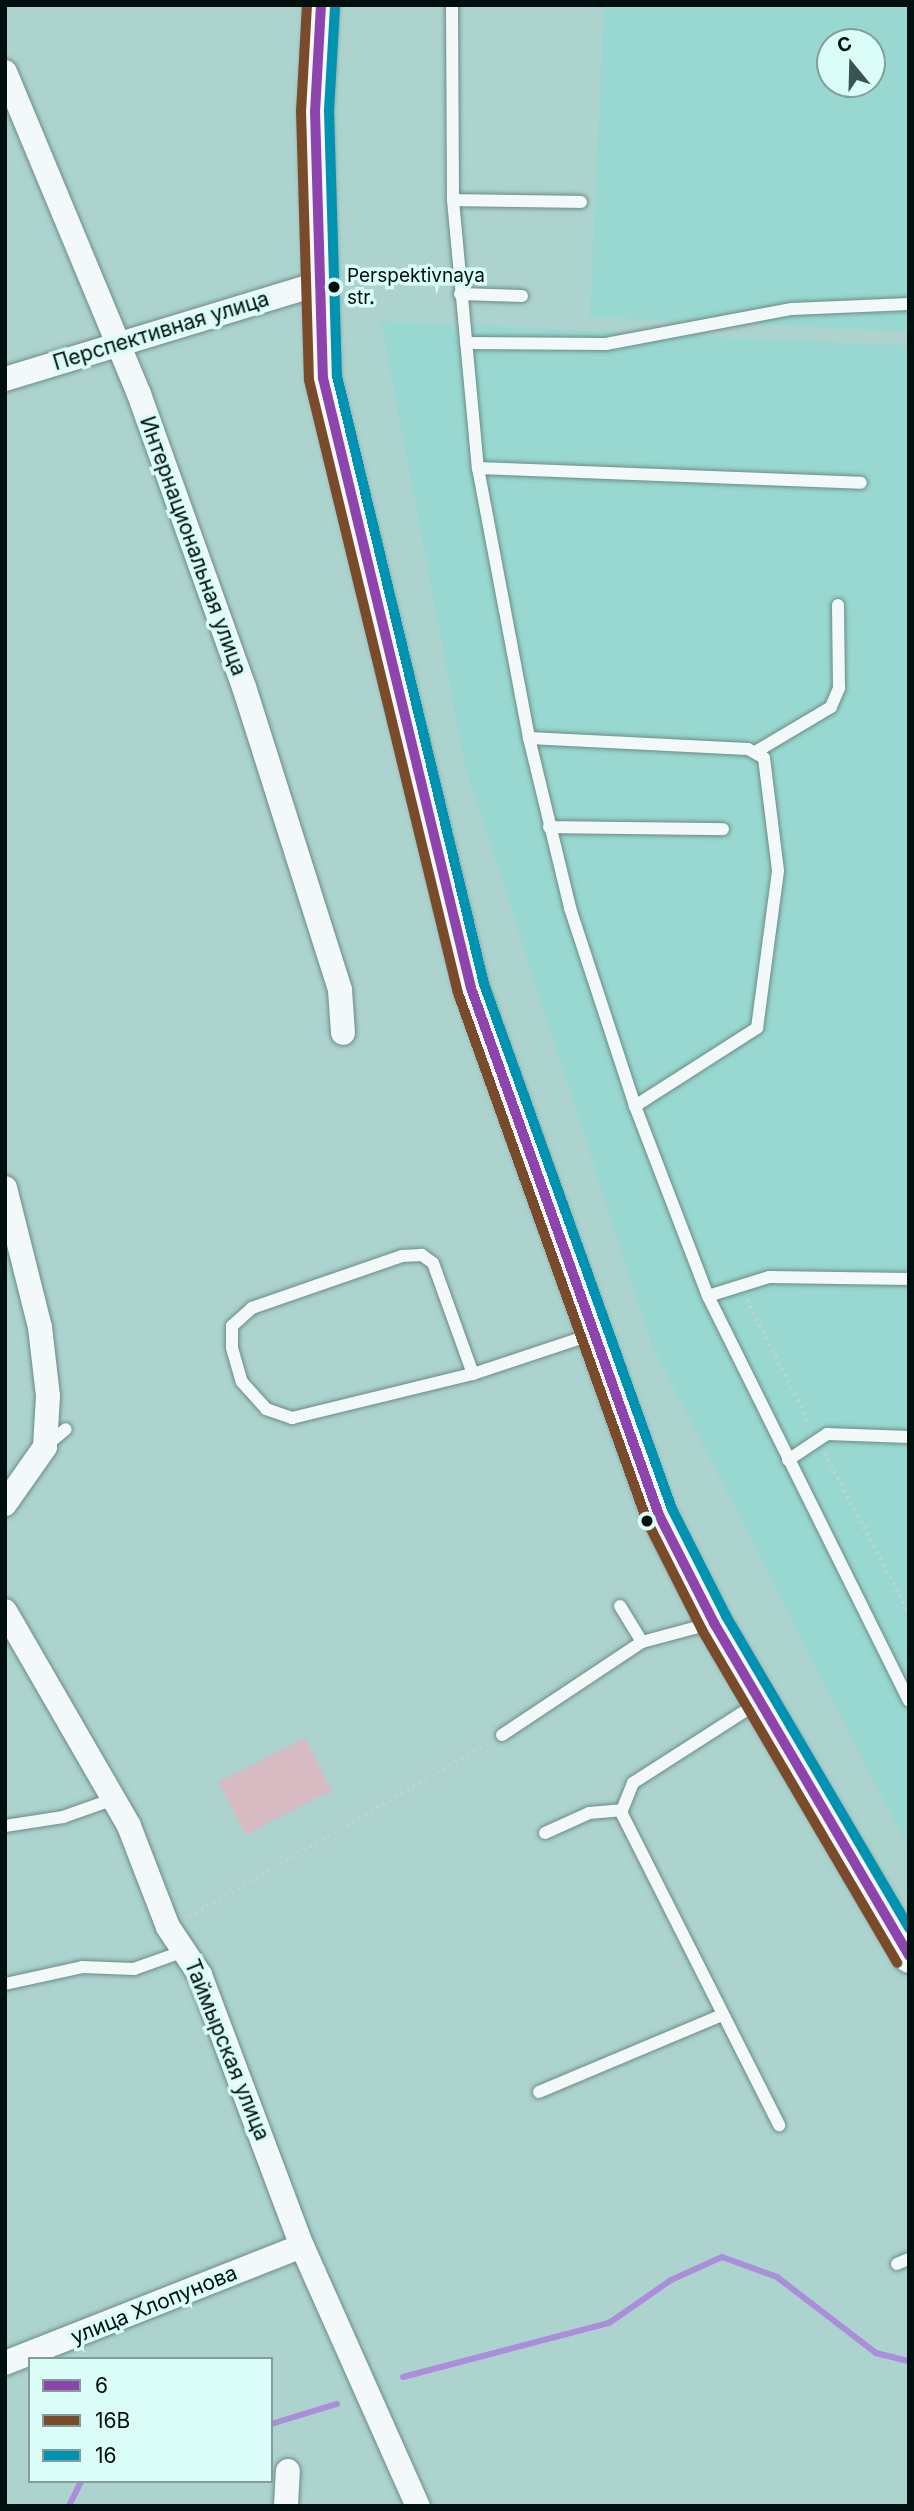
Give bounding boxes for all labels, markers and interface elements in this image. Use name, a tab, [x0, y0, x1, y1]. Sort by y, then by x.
north arrow	[816, 28, 886, 98]
text: С	[834, 31, 855, 58]
place label: Perspektivnaya str.	[347, 265, 485, 309]
marker: Perspektivnaya str.	[327, 280, 341, 294]
street label: Перспективная улица	[50, 286, 272, 376]
street label: Интернациональная улица	[134, 413, 252, 679]
unlabelled marker	[640, 1514, 654, 1528]
street label: Таймырская улица	[179, 1956, 275, 2144]
street label: улица Хлопунова	[67, 2260, 241, 2350]
legend	[28, 2357, 273, 2483]
text: 6	[95, 2373, 108, 2398]
text: 16В	[95, 2408, 130, 2433]
text: 16	[95, 2443, 117, 2468]

